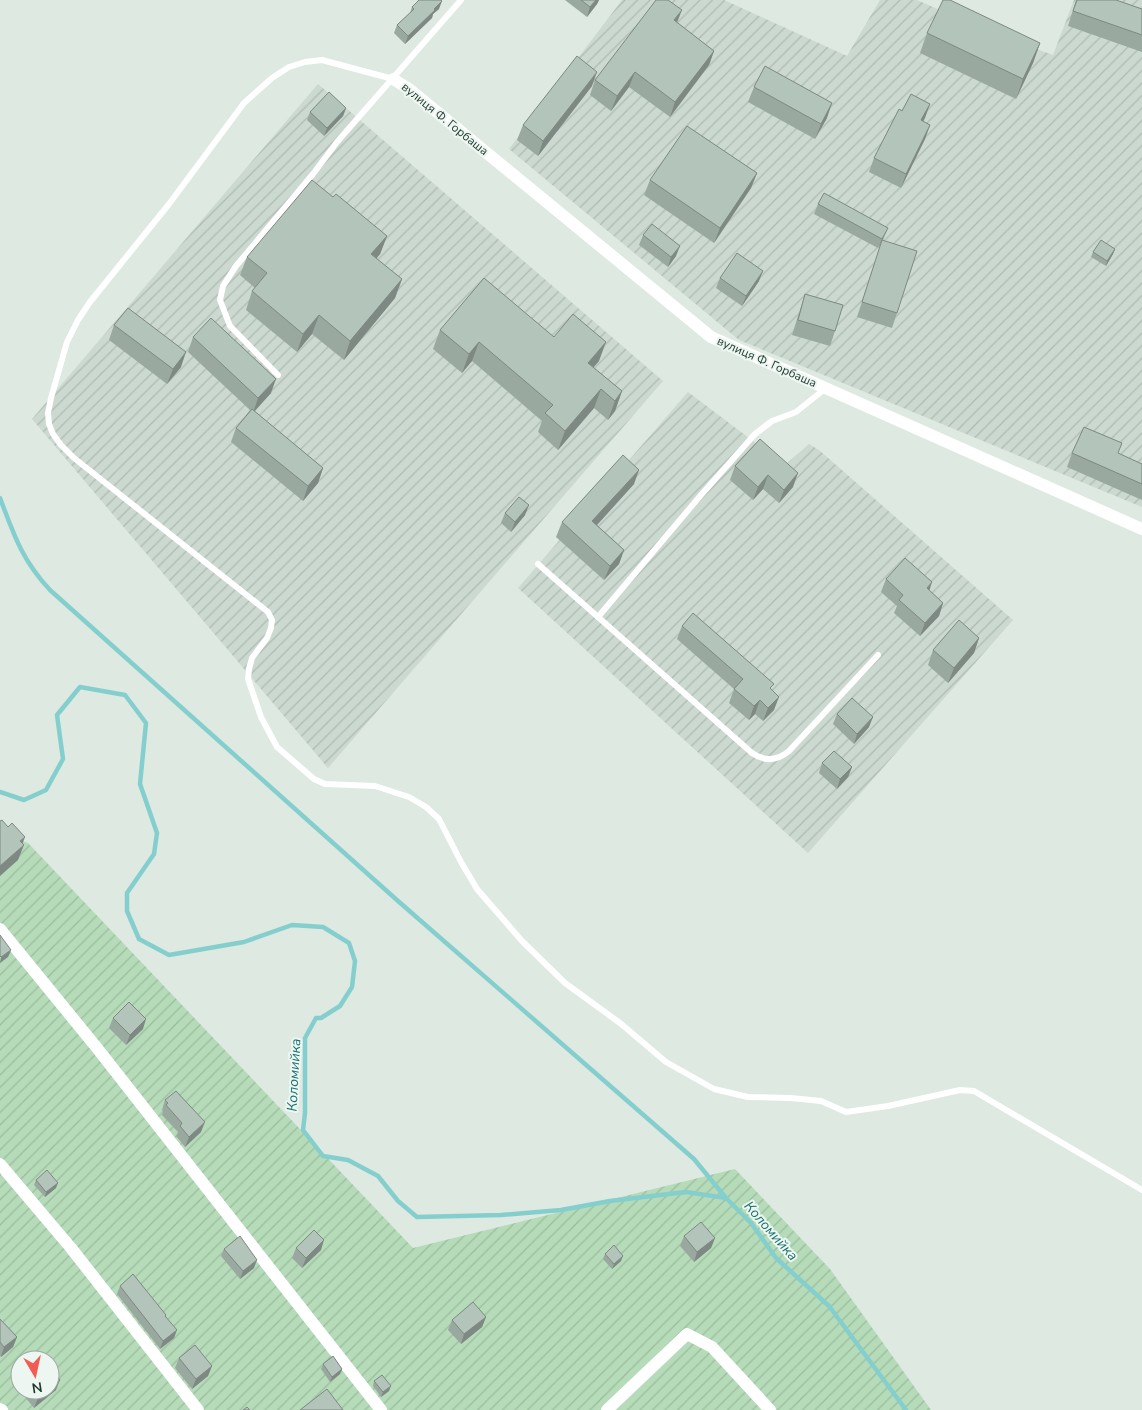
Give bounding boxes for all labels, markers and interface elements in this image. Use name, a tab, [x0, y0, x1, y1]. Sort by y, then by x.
street label: вулиця Ф. Горбаша	[398, 79, 492, 159]
street label: вулиця Ф. Горбаша	[715, 333, 819, 391]
water label: Коломийка	[283, 1038, 305, 1112]
water label: Коломийка	[740, 1197, 802, 1265]
north arrow	[10, 1350, 60, 1400]
text: N	[30, 1377, 44, 1398]

